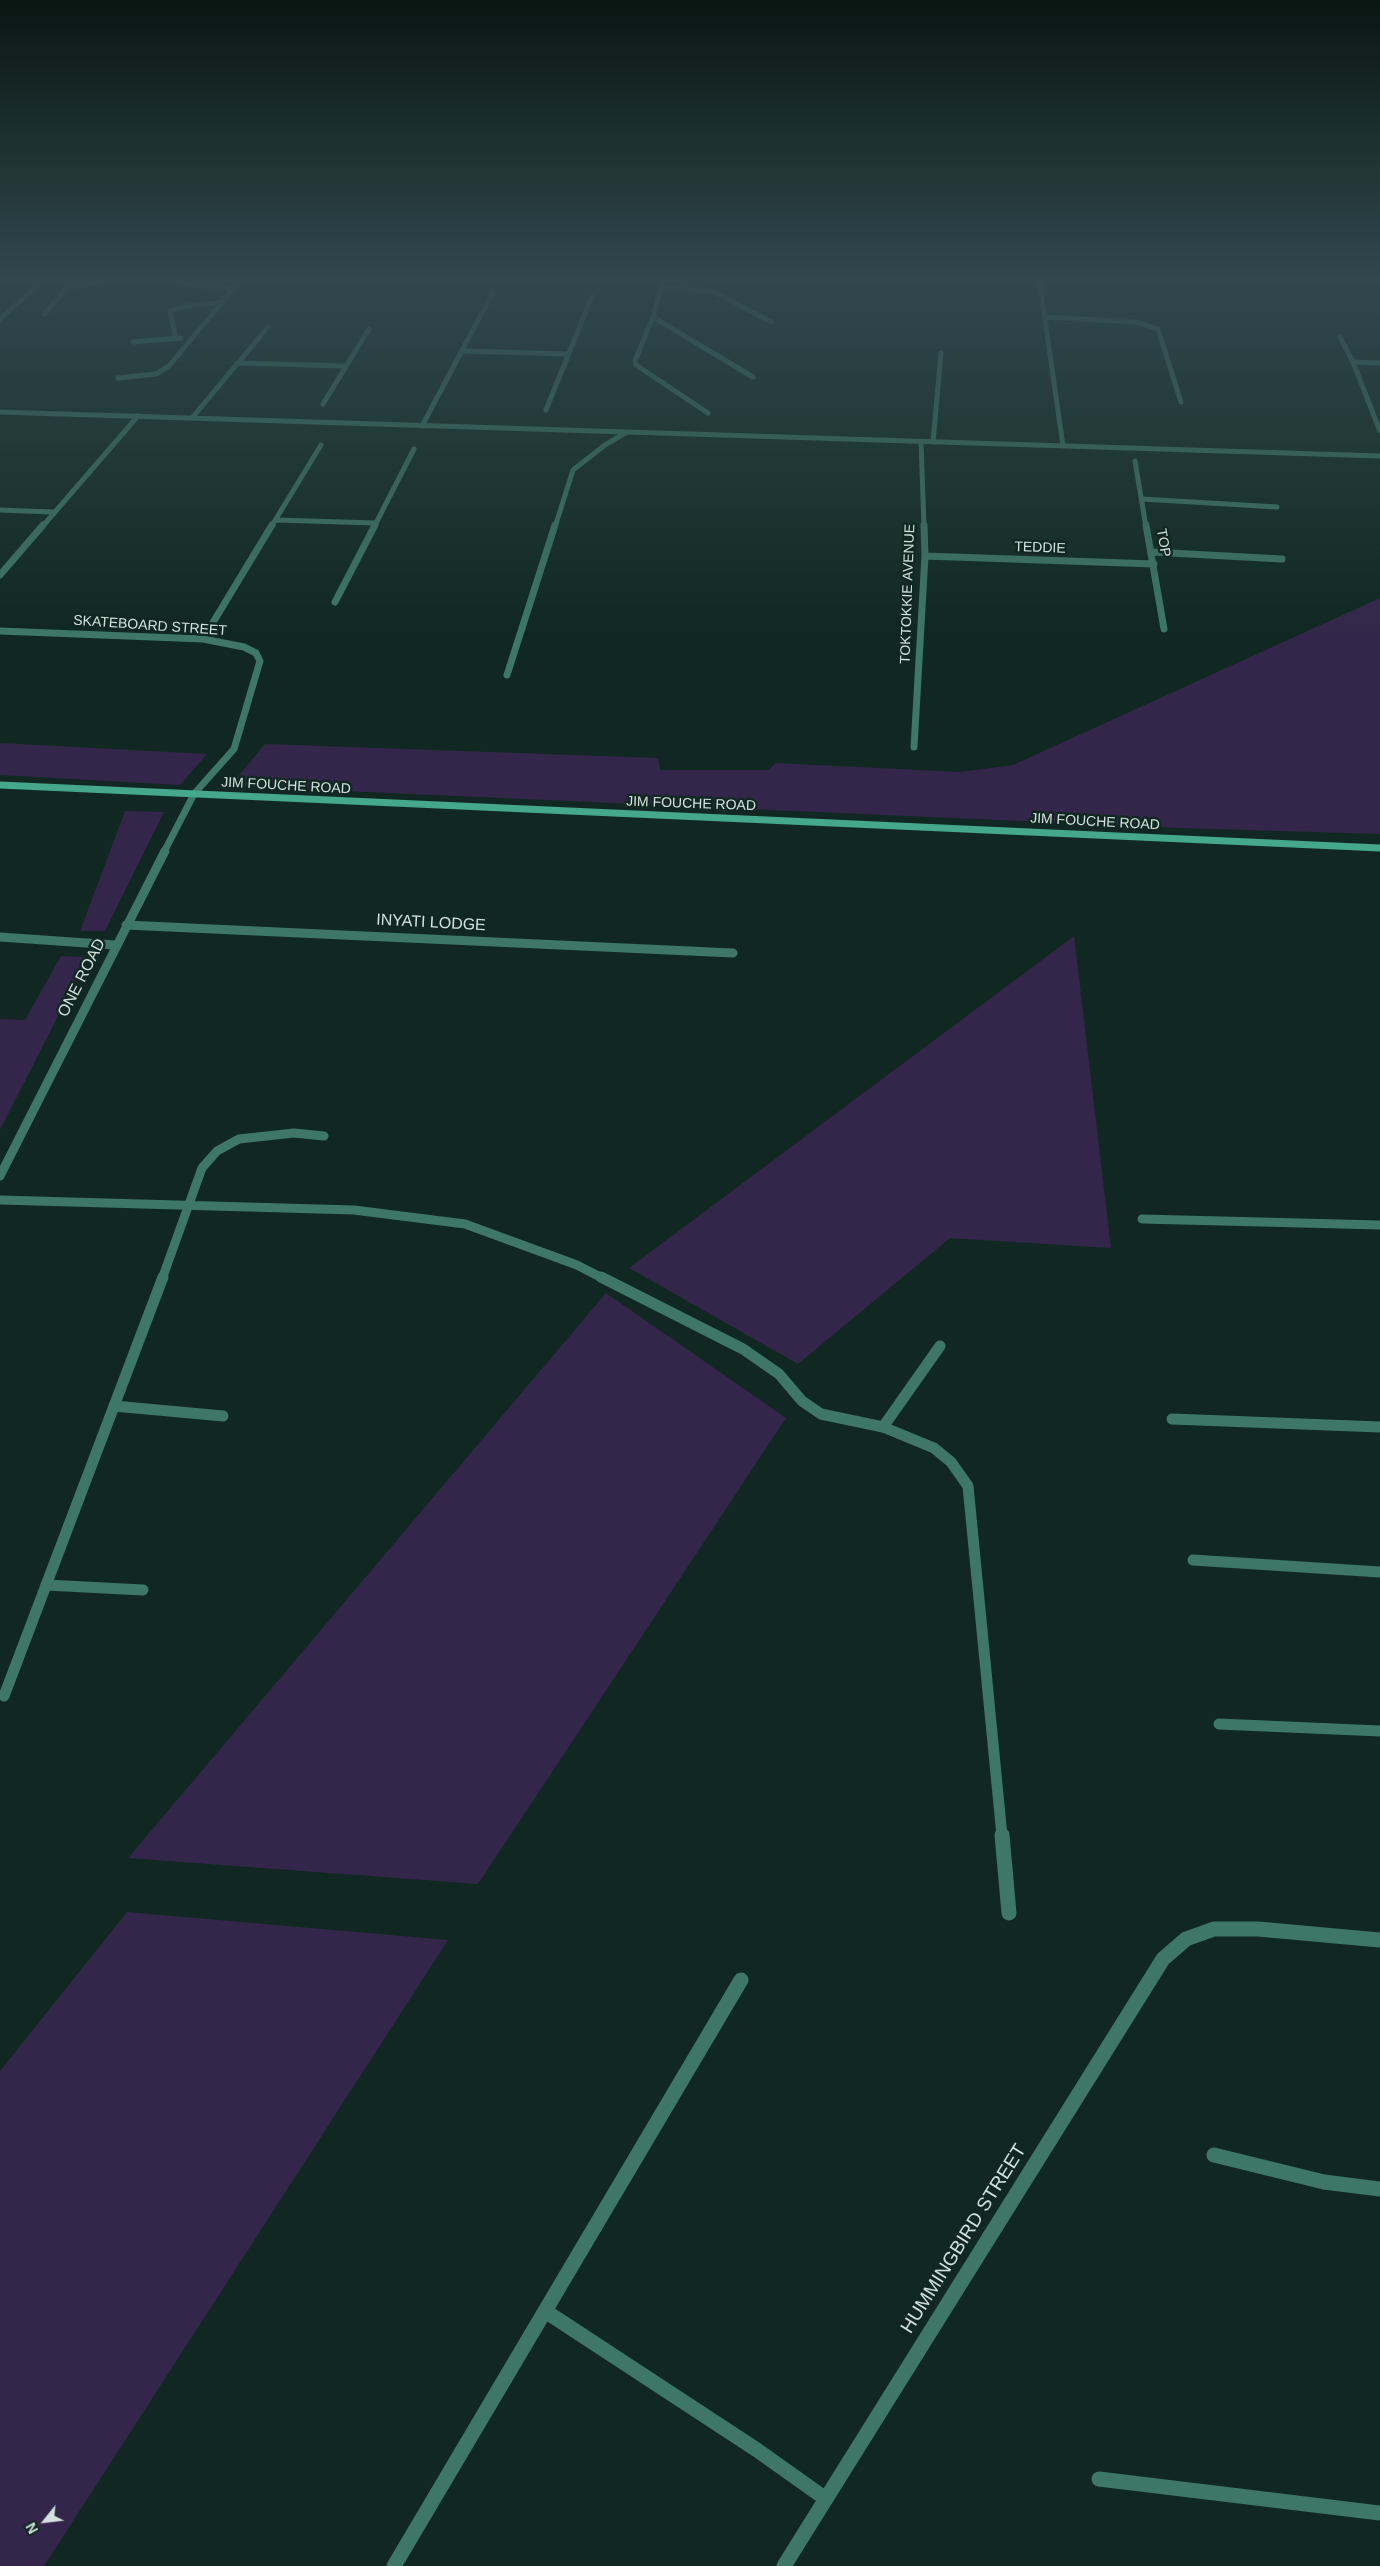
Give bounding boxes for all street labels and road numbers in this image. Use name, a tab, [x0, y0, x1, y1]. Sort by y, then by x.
street label: TOKTOKKIE AVENUE	[897, 524, 919, 664]
street label: TOP	[1152, 527, 1174, 559]
street label: TEDDIE	[1014, 539, 1066, 557]
street label: SKATEBOARD STREET	[73, 612, 227, 640]
street label: JIM FOUCHE ROAD	[221, 774, 351, 798]
street label: JIM FOUCHE ROAD	[626, 793, 756, 815]
street label: JIM FOUCHE ROAD	[1030, 810, 1160, 834]
street label: INYATI LODGE	[376, 911, 486, 935]
street label: ONE ROAD	[54, 936, 110, 1020]
street label: HUMMINGBIRD STREET	[896, 2140, 1032, 2338]

